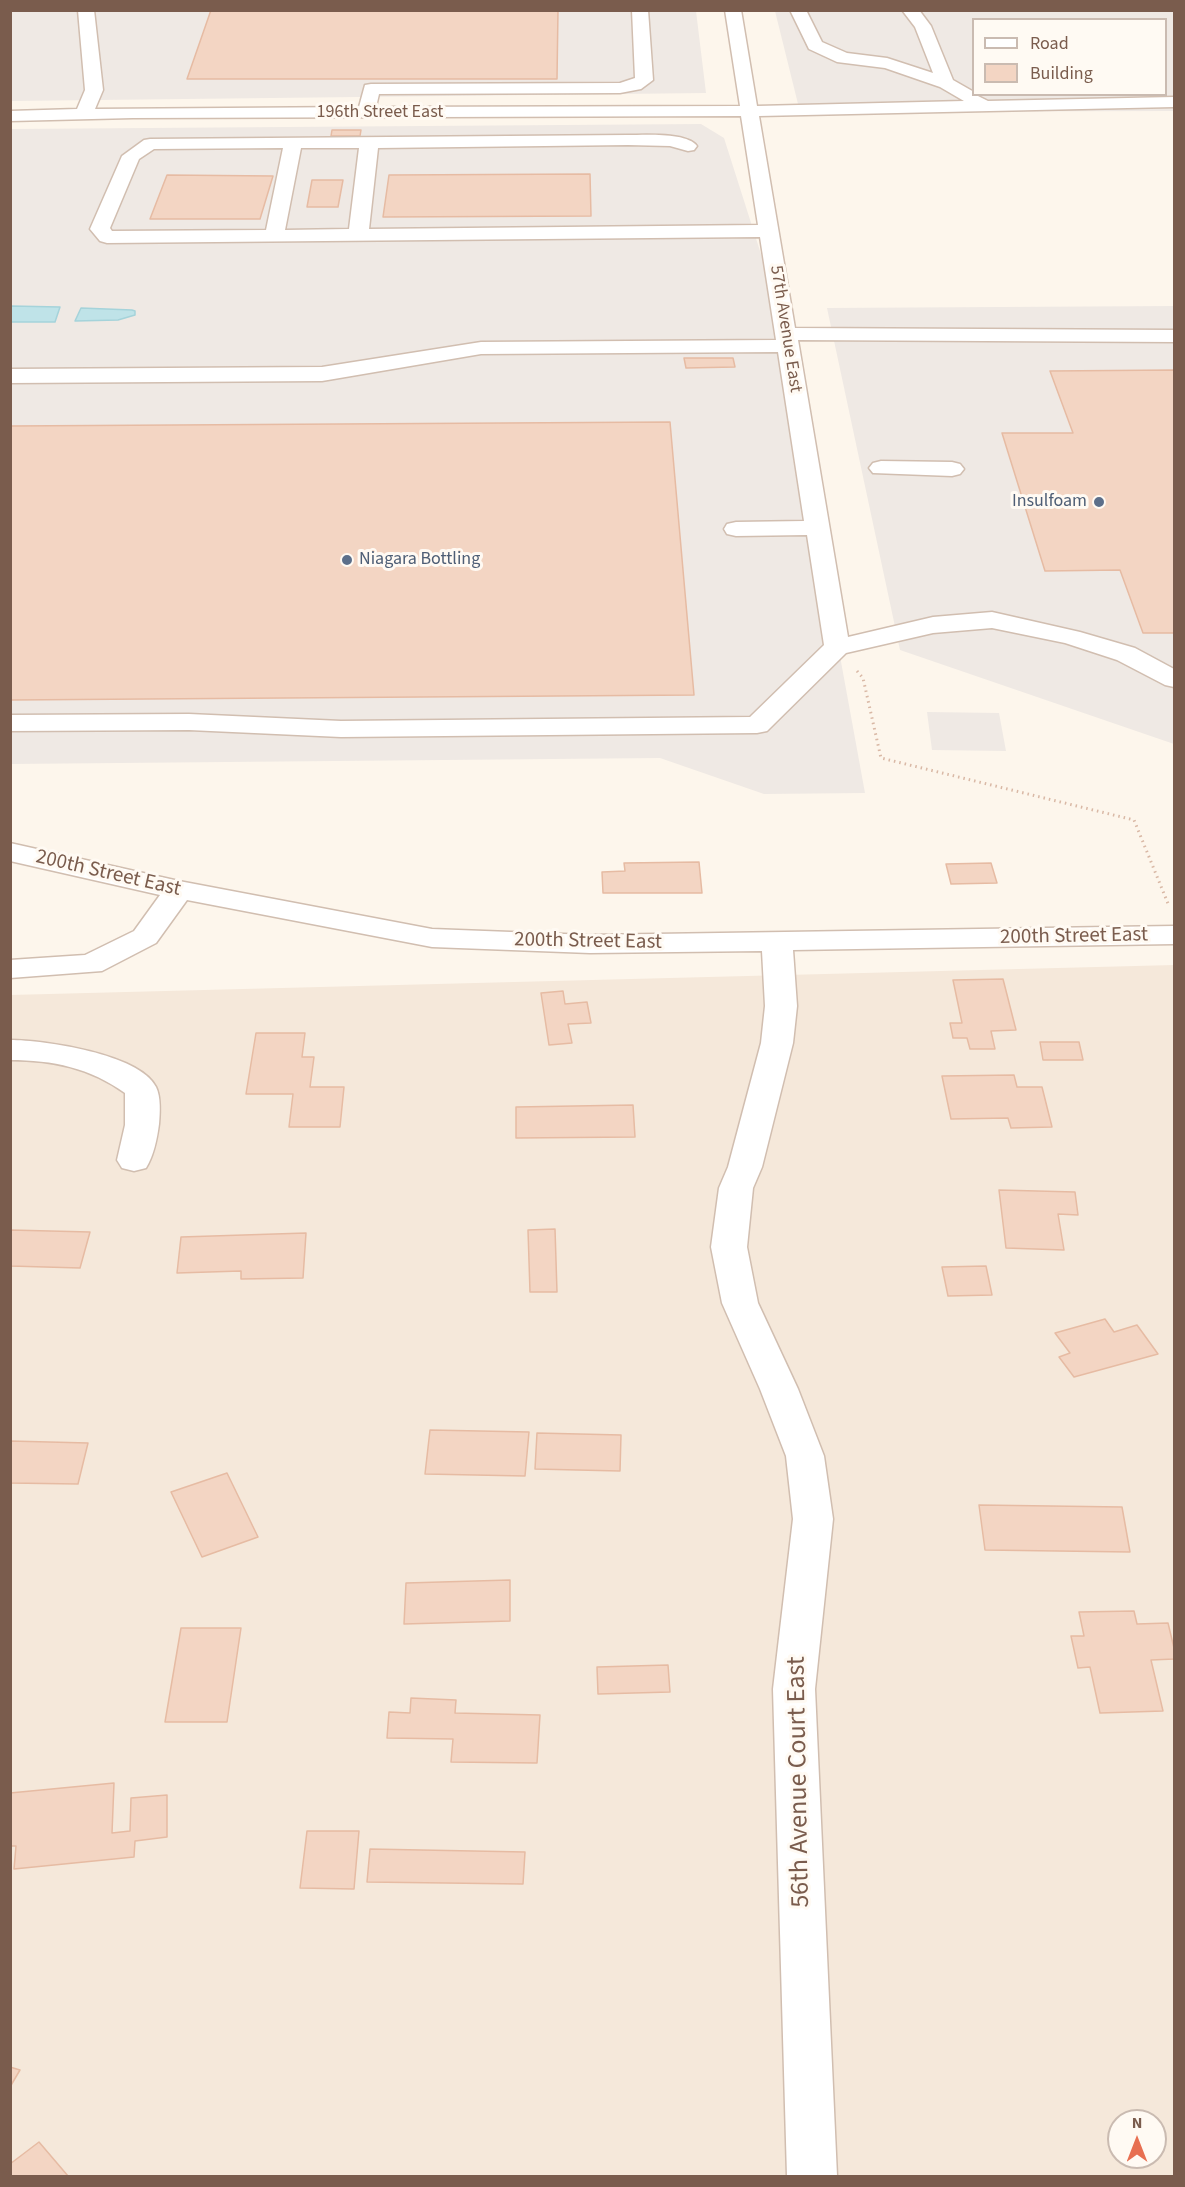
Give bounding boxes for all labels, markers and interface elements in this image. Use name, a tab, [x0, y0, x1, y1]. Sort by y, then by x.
legend	[972, 18, 1167, 96]
text: Road	[1030, 31, 1069, 56]
text: Building	[1030, 61, 1093, 86]
street label: 196th Street East	[317, 102, 443, 124]
street label: 57th Avenue East	[764, 264, 806, 394]
place label: Insulfoam	[1012, 491, 1087, 513]
marker: Insulfoam	[1092, 495, 1106, 509]
place label: Niagara Bottling	[359, 549, 480, 571]
marker: Niagara Bottling	[340, 553, 354, 567]
street label: 200th Street East	[33, 845, 183, 903]
street label: 200th Street East	[1000, 923, 1148, 951]
street label: 200th Street East	[514, 928, 662, 956]
street label: 56th Avenue Court East	[782, 1656, 818, 1908]
north arrow	[1107, 2109, 1167, 2169]
text: N	[1132, 2112, 1142, 2134]

